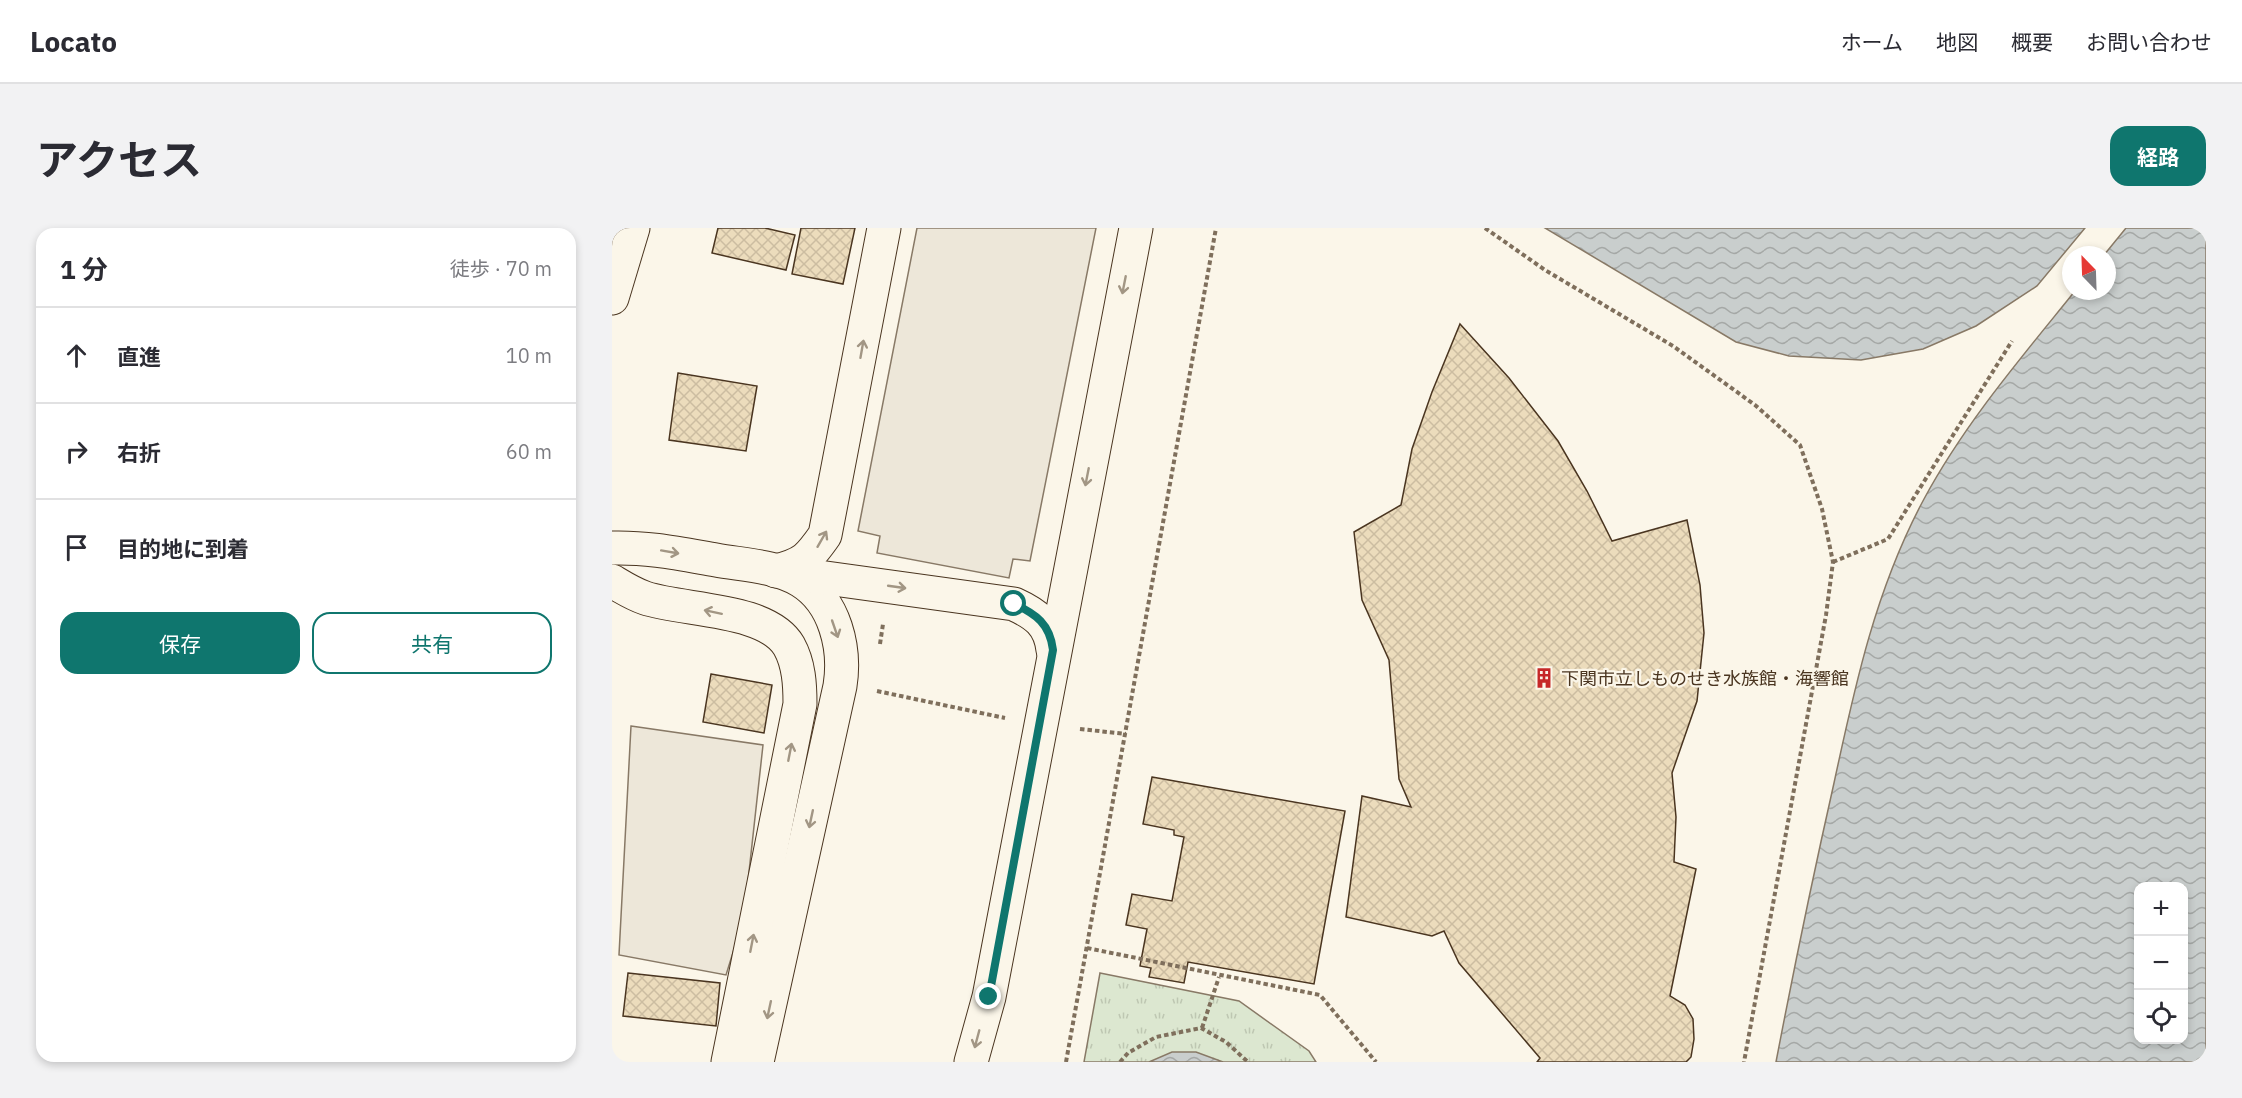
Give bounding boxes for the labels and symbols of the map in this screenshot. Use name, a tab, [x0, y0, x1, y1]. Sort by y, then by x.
north arrow	[2062, 246, 2116, 300]
one-way arrow	[1118, 275, 1129, 295]
one-way arrow	[856, 339, 867, 359]
one-way arrow	[1081, 466, 1092, 486]
one-way arrow	[816, 531, 828, 548]
one-way arrow	[660, 547, 679, 558]
one-way arrow	[886, 582, 906, 593]
route start	[1000, 590, 1026, 616]
one-way arrow	[703, 606, 723, 617]
one-way arrow	[831, 619, 842, 638]
building icon: 下関市立しものせき水族館・海響館	[1532, 666, 1556, 690]
place label: 下関市立しものせき水族館・海響館	[1561, 667, 1849, 690]
one-way arrow	[785, 742, 796, 762]
one-way arrow	[804, 809, 816, 828]
one-way arrow	[747, 934, 758, 953]
route end	[975, 983, 1001, 1009]
one-way arrow	[763, 999, 774, 1019]
one-way arrow	[971, 1029, 983, 1048]

